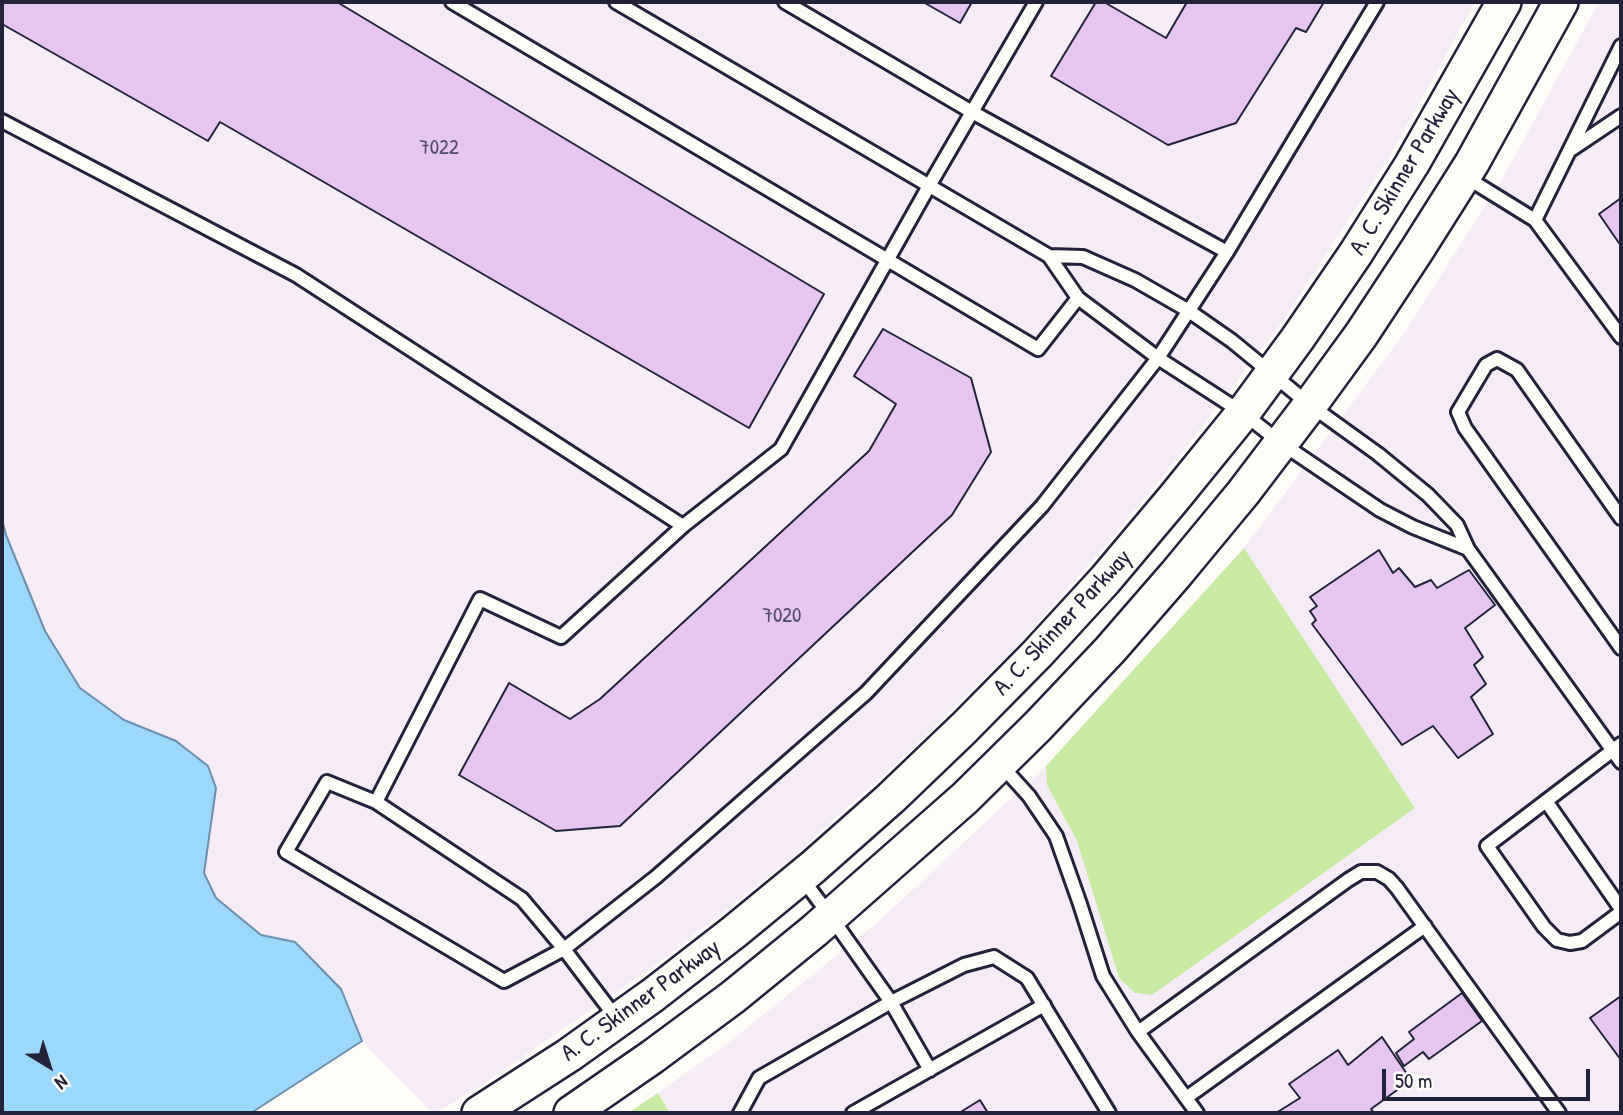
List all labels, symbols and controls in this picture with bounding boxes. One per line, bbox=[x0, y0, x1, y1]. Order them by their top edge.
street label: A. C. Skinner Parkway bbox=[1344, 83, 1466, 261]
house number: 7022 bbox=[419, 135, 459, 161]
street label: A. C. Skinner Parkway bbox=[988, 544, 1138, 702]
house number: 7020 bbox=[762, 603, 802, 629]
street label: A. C. Skinner Parkway bbox=[556, 934, 726, 1068]
north arrow bbox=[14, 1031, 84, 1101]
scale bar bbox=[1385, 1056, 1593, 1100]
text: 50 m bbox=[1395, 1066, 1432, 1095]
text: N bbox=[50, 1069, 74, 1096]

